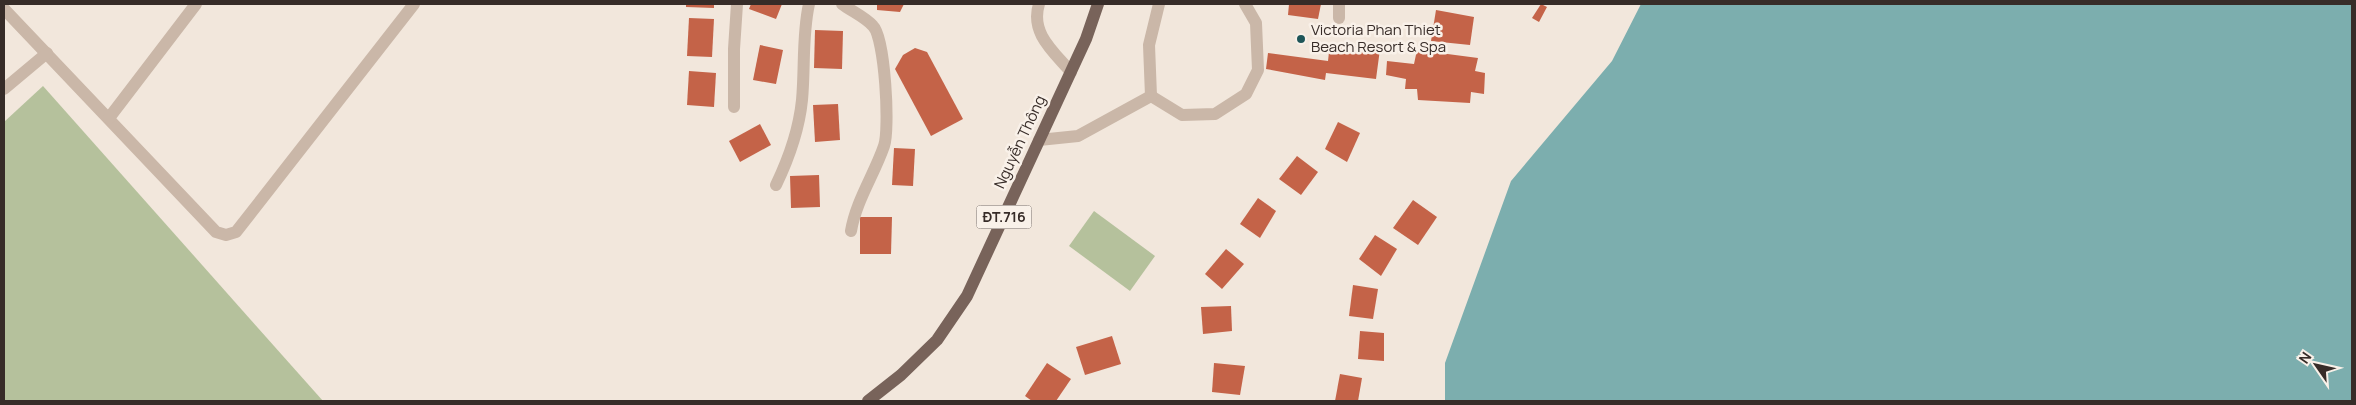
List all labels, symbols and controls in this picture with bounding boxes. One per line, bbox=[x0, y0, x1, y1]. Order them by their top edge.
place label: Victoria Phan Thiet Beach Resort & Spa bbox=[1311, 19, 1446, 57]
marker: Victoria Phan Thiet Beach Resort & Spa bbox=[1295, 33, 1307, 45]
street label: Nguyễn Thông bbox=[989, 92, 1050, 192]
road number: ĐT.716 bbox=[976, 206, 1032, 228]
north arrow bbox=[2291, 340, 2341, 390]
text: N bbox=[2294, 348, 2315, 367]

